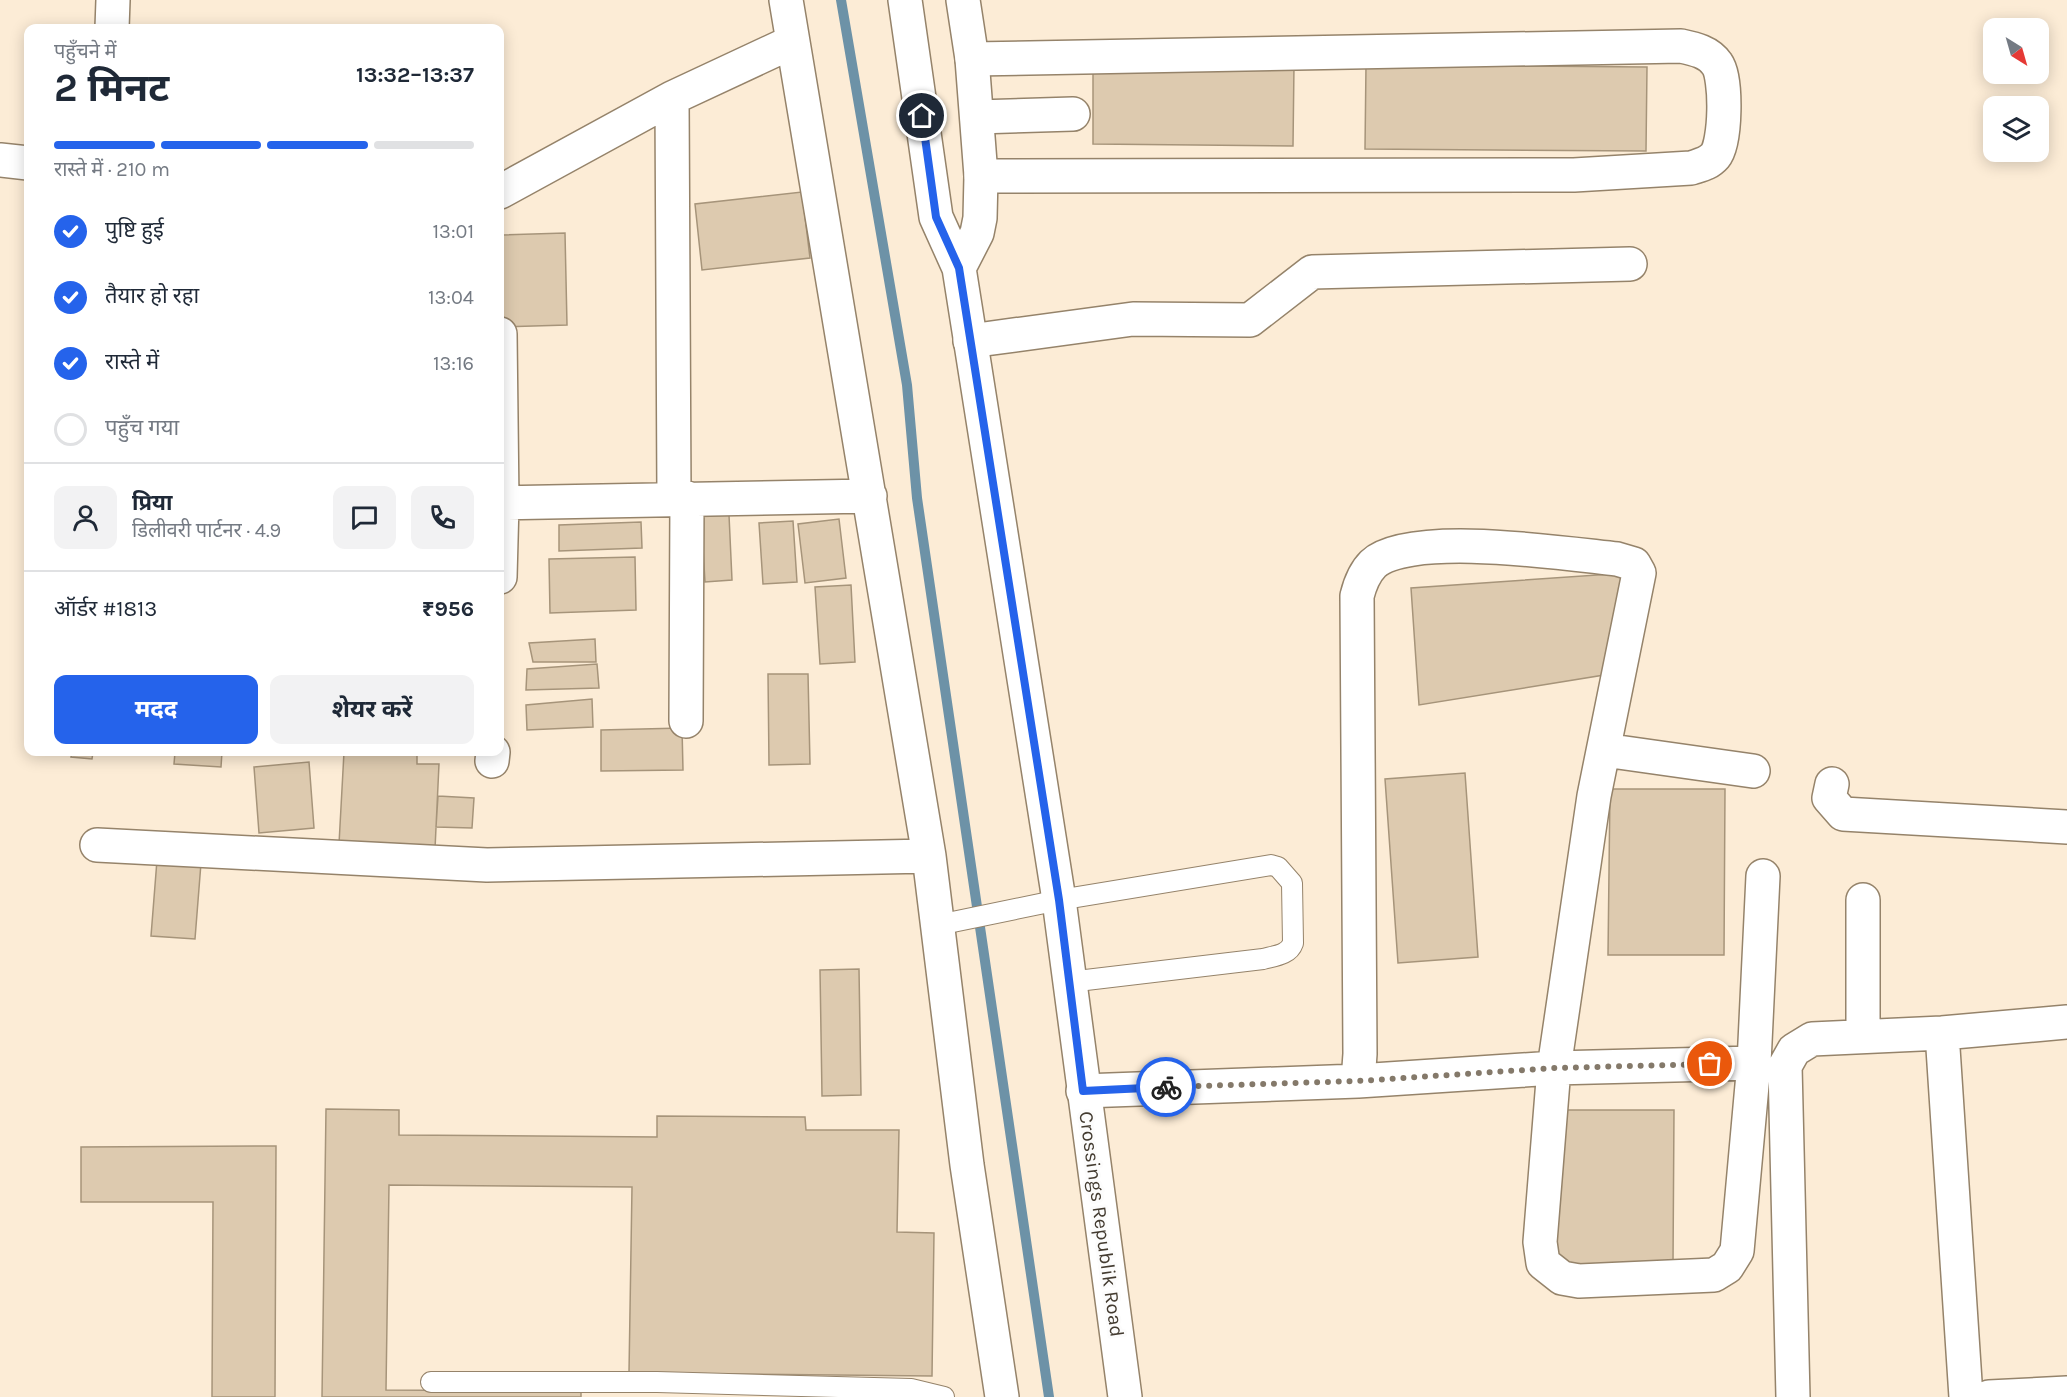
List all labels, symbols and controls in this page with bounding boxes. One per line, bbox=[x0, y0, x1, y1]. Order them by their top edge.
north arrow bbox=[1983, 18, 2049, 84]
map controls bbox=[1983, 18, 2049, 162]
text: पहुँचने में bbox=[54, 40, 117, 63]
text: 13:32–13:37 bbox=[356, 62, 474, 88]
text: 2 मिनट bbox=[54, 65, 169, 111]
pin bbox=[896, 90, 947, 141]
button: layers bbox=[1983, 96, 2049, 162]
icon: home bbox=[905, 99, 938, 132]
text: रास्ते में · 210 m bbox=[54, 158, 170, 181]
icon: check bbox=[54, 215, 87, 248]
text: पुष्टि हुई bbox=[105, 217, 164, 243]
text: 13:01 bbox=[432, 220, 474, 243]
icon: check bbox=[54, 281, 87, 314]
text: तैयार हो रहा bbox=[105, 283, 199, 309]
text: 13:04 bbox=[428, 286, 474, 309]
icon: check bbox=[54, 347, 87, 380]
text: रास्ते में bbox=[105, 349, 159, 375]
text: 13:16 bbox=[433, 352, 474, 375]
text: पहुँच गया bbox=[105, 415, 179, 441]
button: person bbox=[54, 486, 117, 549]
button: chat bbox=[333, 486, 396, 549]
button: phone bbox=[411, 486, 474, 549]
text: प्रिया bbox=[132, 490, 172, 516]
text: डिलीवरी पार्टनर · 4.9 bbox=[132, 519, 281, 542]
text: ऑर्डर #1813 bbox=[54, 596, 157, 622]
text: ₹956 bbox=[422, 596, 474, 622]
button: मदद bbox=[54, 675, 258, 744]
button: शेयर करें bbox=[270, 675, 474, 744]
pin bbox=[1684, 1038, 1735, 1089]
icon: bag bbox=[1693, 1047, 1726, 1080]
courier bbox=[1136, 1057, 1196, 1117]
icon: bike bbox=[1150, 1071, 1183, 1104]
street label: Crossings Republik Road bbox=[1074, 1110, 1129, 1338]

